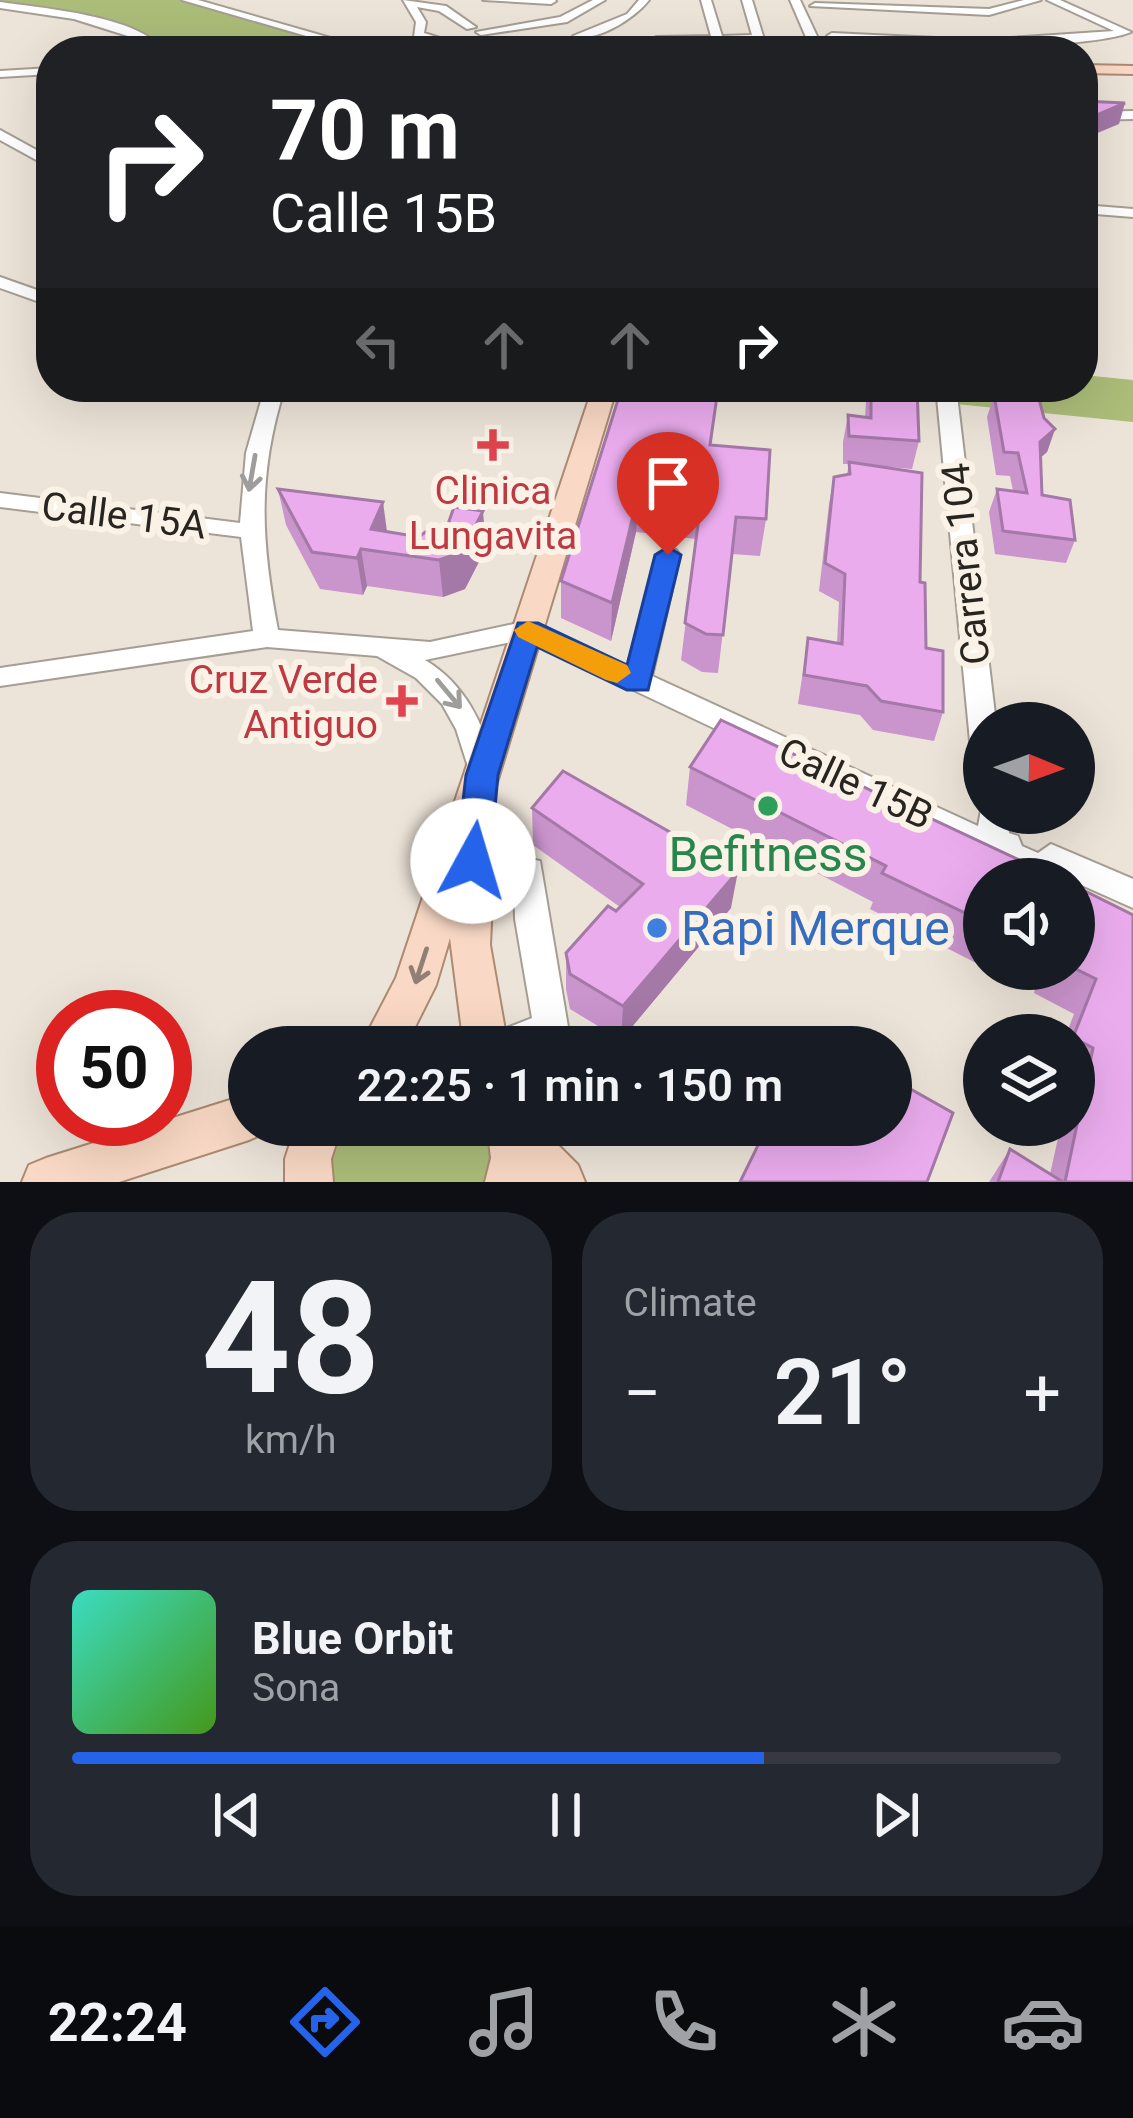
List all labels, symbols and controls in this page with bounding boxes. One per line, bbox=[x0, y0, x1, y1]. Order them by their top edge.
text: 70 m bbox=[270, 81, 460, 180]
icon: right bbox=[72, 84, 228, 240]
text: Calle 15B bbox=[270, 182, 497, 245]
icon: left bbox=[345, 312, 411, 378]
icon: ahead bbox=[471, 312, 537, 378]
icon: ahead bbox=[597, 312, 663, 378]
icon: right bbox=[723, 312, 789, 378]
marker: Clinica Lungavita bbox=[477, 429, 509, 461]
pin bbox=[617, 432, 719, 555]
icon: arrive bbox=[635, 450, 701, 516]
one-way arrow bbox=[240, 453, 263, 492]
street label: Carrera 104 bbox=[933, 461, 999, 667]
place label: Clinica Lungavita bbox=[409, 468, 577, 559]
street label: Calle 15A bbox=[39, 483, 209, 549]
place label: Cruz Verde Antiguo bbox=[189, 657, 378, 748]
one-way arrow bbox=[435, 678, 463, 709]
marker: Cruz Verde Antiguo bbox=[389, 688, 415, 714]
north arrow bbox=[963, 702, 1095, 834]
map controls bbox=[963, 702, 1095, 1146]
street label: Calle 15B bbox=[772, 728, 940, 839]
marker: Befitness bbox=[755, 793, 781, 819]
position arrow bbox=[410, 798, 536, 924]
place label: Befitness bbox=[668, 826, 868, 883]
button: sound bbox=[963, 858, 1095, 990]
place label: Rapi Merque bbox=[681, 900, 950, 957]
marker: Rapi Merque bbox=[644, 915, 670, 941]
one-way arrow bbox=[408, 946, 430, 984]
speed limit sign: 50 bbox=[36, 990, 192, 1146]
button: layers bbox=[963, 1014, 1095, 1146]
text: 22:25 · 1 min · 150 m bbox=[357, 1059, 783, 1112]
text: 48 bbox=[201, 1247, 380, 1430]
text: Climate bbox=[624, 1280, 757, 1326]
text: 21° bbox=[774, 1341, 911, 1446]
text: − bbox=[624, 1355, 661, 1432]
text: + bbox=[1024, 1355, 1061, 1432]
text: km/h bbox=[245, 1417, 337, 1463]
text: Blue Orbit bbox=[252, 1612, 453, 1665]
text: Sona bbox=[252, 1665, 340, 1711]
icon: previous bbox=[204, 1782, 270, 1848]
icon: pause bbox=[533, 1782, 599, 1848]
icon: next bbox=[863, 1782, 929, 1848]
icon: directions bbox=[283, 1980, 367, 2064]
icon: music bbox=[462, 1980, 546, 2064]
icon: phone bbox=[642, 1980, 726, 2064]
icon: climate bbox=[822, 1980, 906, 2064]
icon: car bbox=[1001, 1980, 1085, 2064]
text: 22:24 bbox=[48, 1991, 187, 2054]

